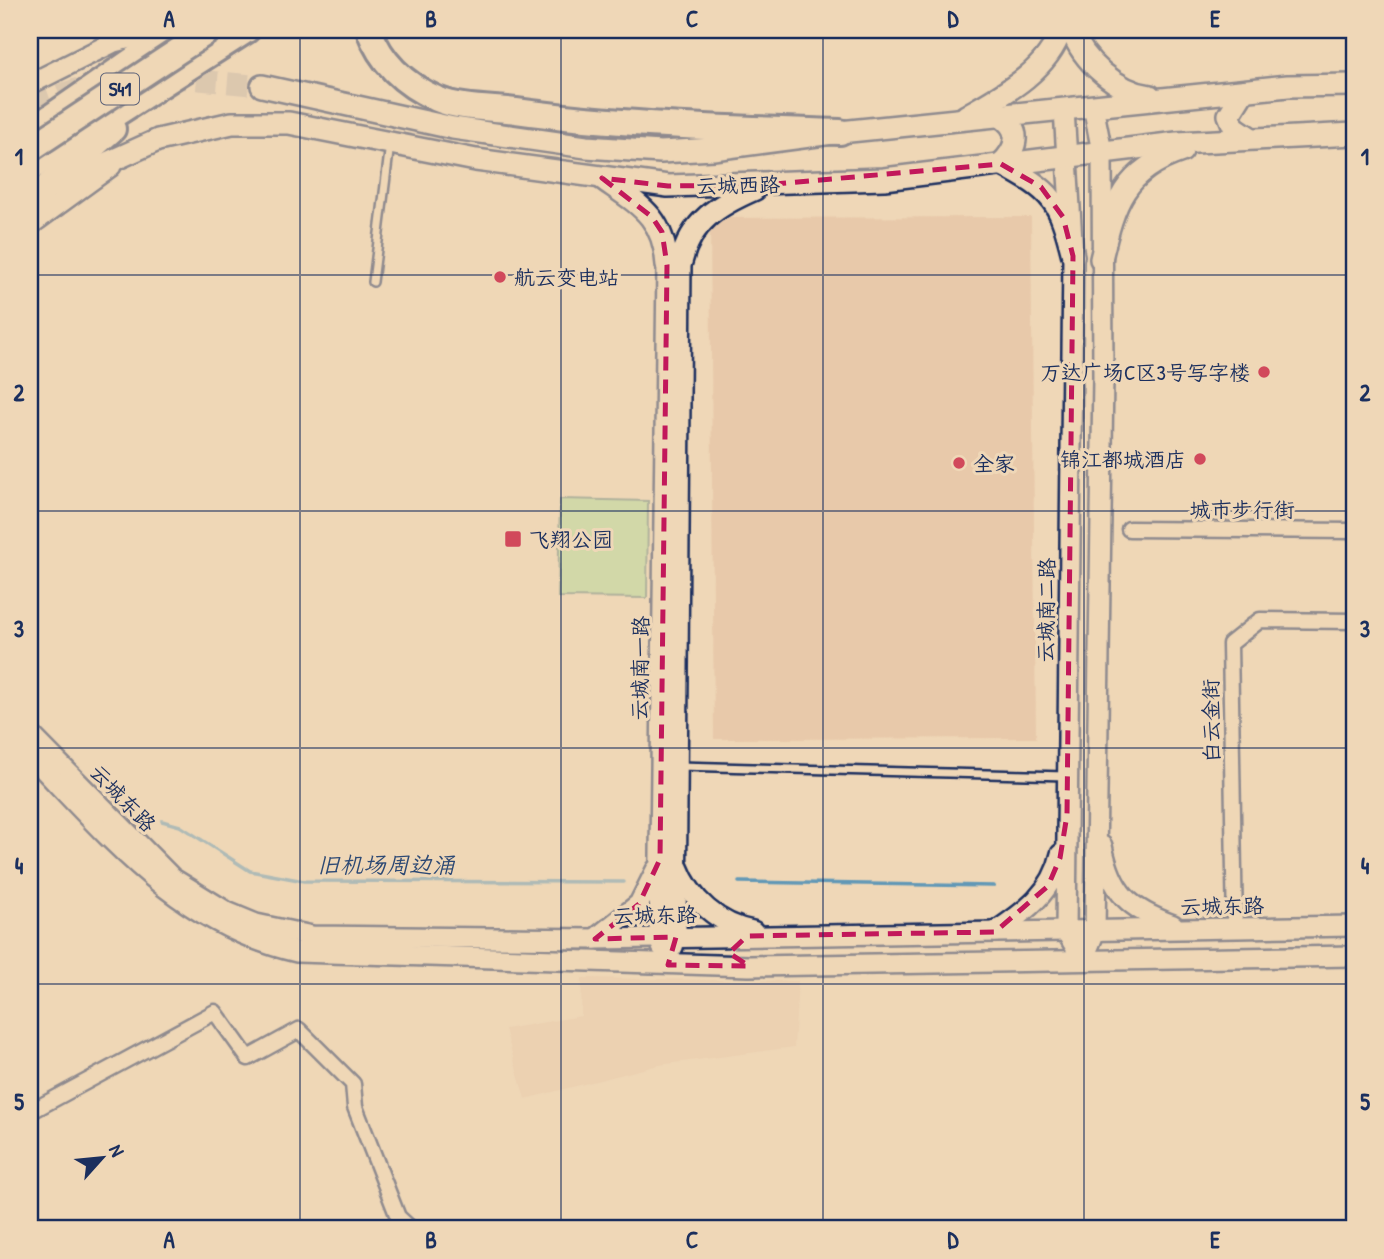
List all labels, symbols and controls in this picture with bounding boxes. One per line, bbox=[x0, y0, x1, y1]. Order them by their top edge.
text: A bbox=[163, 3, 175, 34]
text: B bbox=[425, 3, 437, 34]
text: C bbox=[686, 3, 698, 34]
text: D bbox=[948, 3, 960, 34]
text: E bbox=[1210, 3, 1221, 34]
road number: S41 bbox=[101, 74, 139, 104]
text: 1 bbox=[15, 141, 23, 172]
text: 1 bbox=[1361, 141, 1369, 172]
street label: 云城西路 bbox=[696, 170, 780, 200]
place label: 航云变电站 bbox=[514, 263, 619, 292]
marker: 航云变电站 bbox=[492, 269, 508, 285]
place label: 万达广场C区3号写字楼 bbox=[1040, 358, 1250, 387]
marker: 万达广场C区3号写字楼 bbox=[1256, 364, 1272, 380]
text: 2 bbox=[14, 377, 25, 408]
text: 2 bbox=[1360, 377, 1371, 408]
place label: 锦江都城酒店 bbox=[1060, 445, 1186, 474]
place label: 全家 bbox=[973, 449, 1015, 478]
marker: 锦江都城酒店 bbox=[1192, 451, 1208, 467]
marker: 全家 bbox=[951, 455, 967, 471]
street label: 城市步行街 bbox=[1190, 495, 1295, 524]
place label: 飞翔公园 bbox=[529, 525, 613, 554]
marker: 飞翔公园 bbox=[503, 529, 523, 549]
street label: 云城南二路 bbox=[1031, 557, 1061, 663]
text: 3 bbox=[14, 613, 24, 644]
text: 3 bbox=[1360, 613, 1370, 644]
street label: 云城南一路 bbox=[625, 615, 655, 721]
street label: 白云金街 bbox=[1196, 679, 1226, 763]
street label: 云城东路 bbox=[83, 758, 163, 838]
water label: 旧机场周边涌 bbox=[317, 849, 456, 880]
text: 4 bbox=[15, 850, 24, 881]
text: 4 bbox=[1361, 850, 1370, 881]
street label: 云城东路 bbox=[1180, 891, 1264, 921]
street label: 云城东路 bbox=[613, 900, 697, 930]
text: 5 bbox=[14, 1086, 24, 1117]
text: 5 bbox=[1360, 1086, 1370, 1117]
north arrow bbox=[66, 1122, 136, 1192]
text: N bbox=[103, 1140, 131, 1161]
text: A bbox=[163, 1224, 175, 1255]
text: B bbox=[425, 1224, 437, 1255]
text: C bbox=[686, 1224, 698, 1255]
text: D bbox=[948, 1224, 960, 1255]
text: E bbox=[1210, 1224, 1221, 1255]

